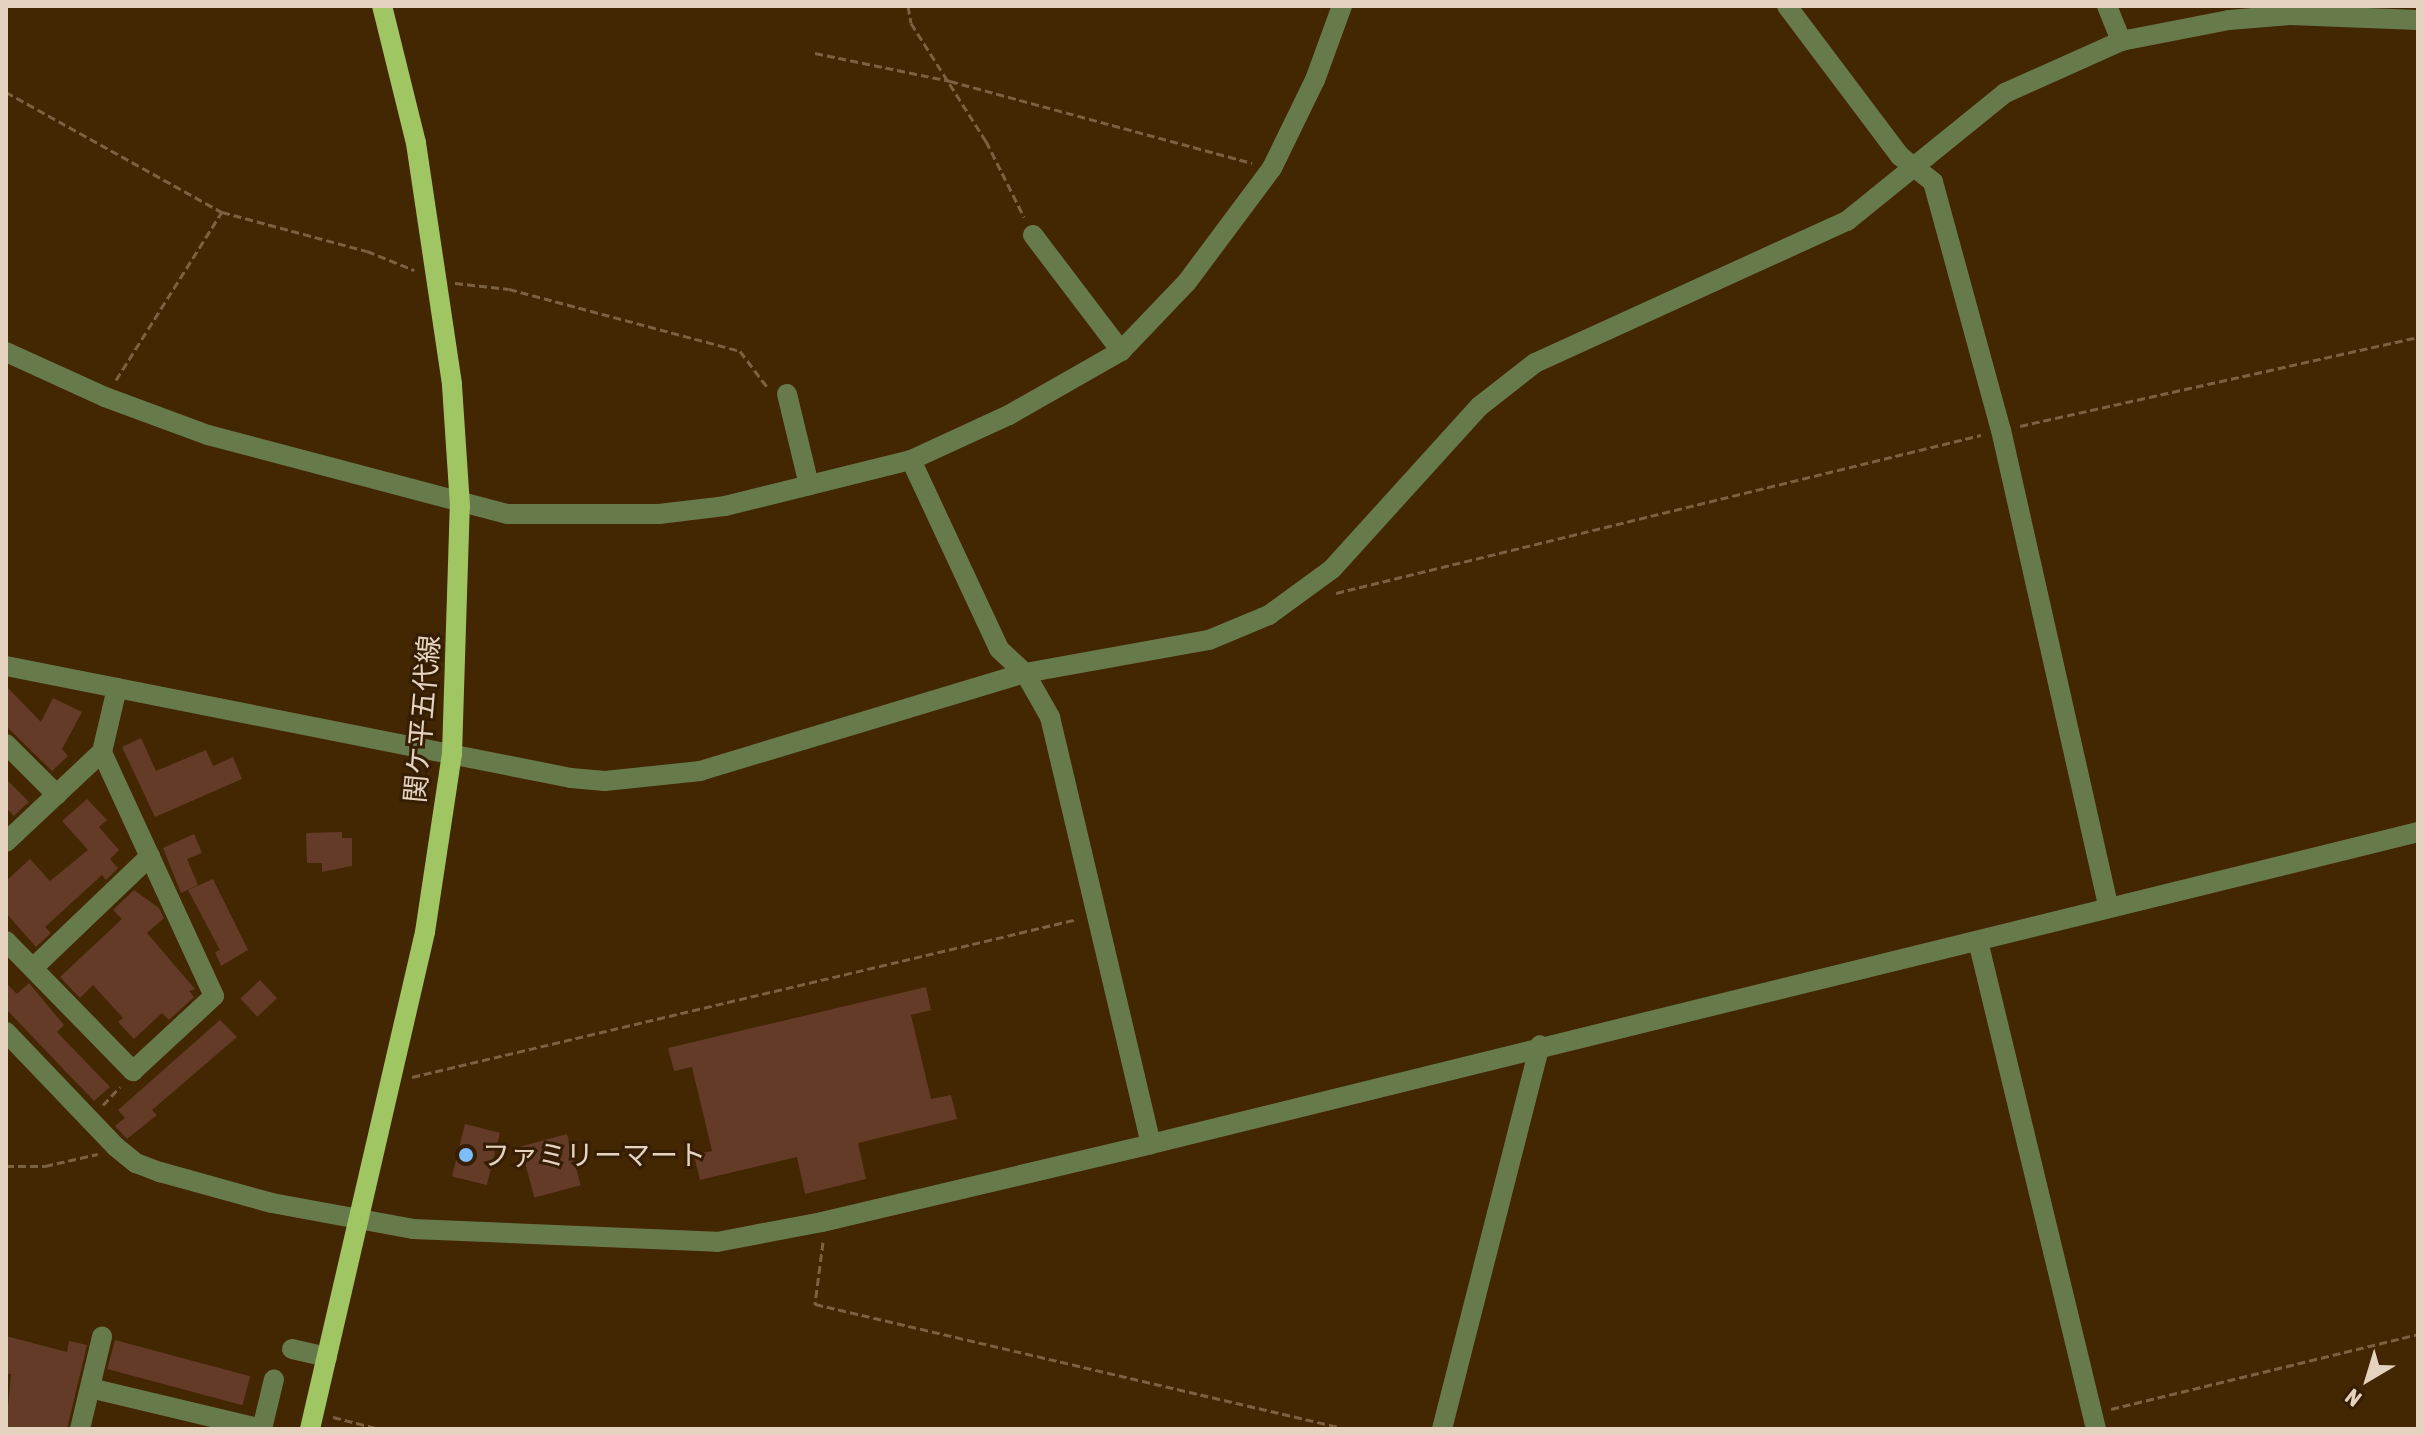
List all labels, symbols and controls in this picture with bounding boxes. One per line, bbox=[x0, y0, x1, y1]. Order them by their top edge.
street label: 関ケ平五代線 bbox=[398, 634, 446, 804]
place label: ファミリーマート bbox=[482, 1138, 706, 1172]
marker: ファミリーマート bbox=[457, 1146, 475, 1164]
north arrow bbox=[2328, 1339, 2408, 1419]
text: N bbox=[2340, 1384, 2366, 1412]

